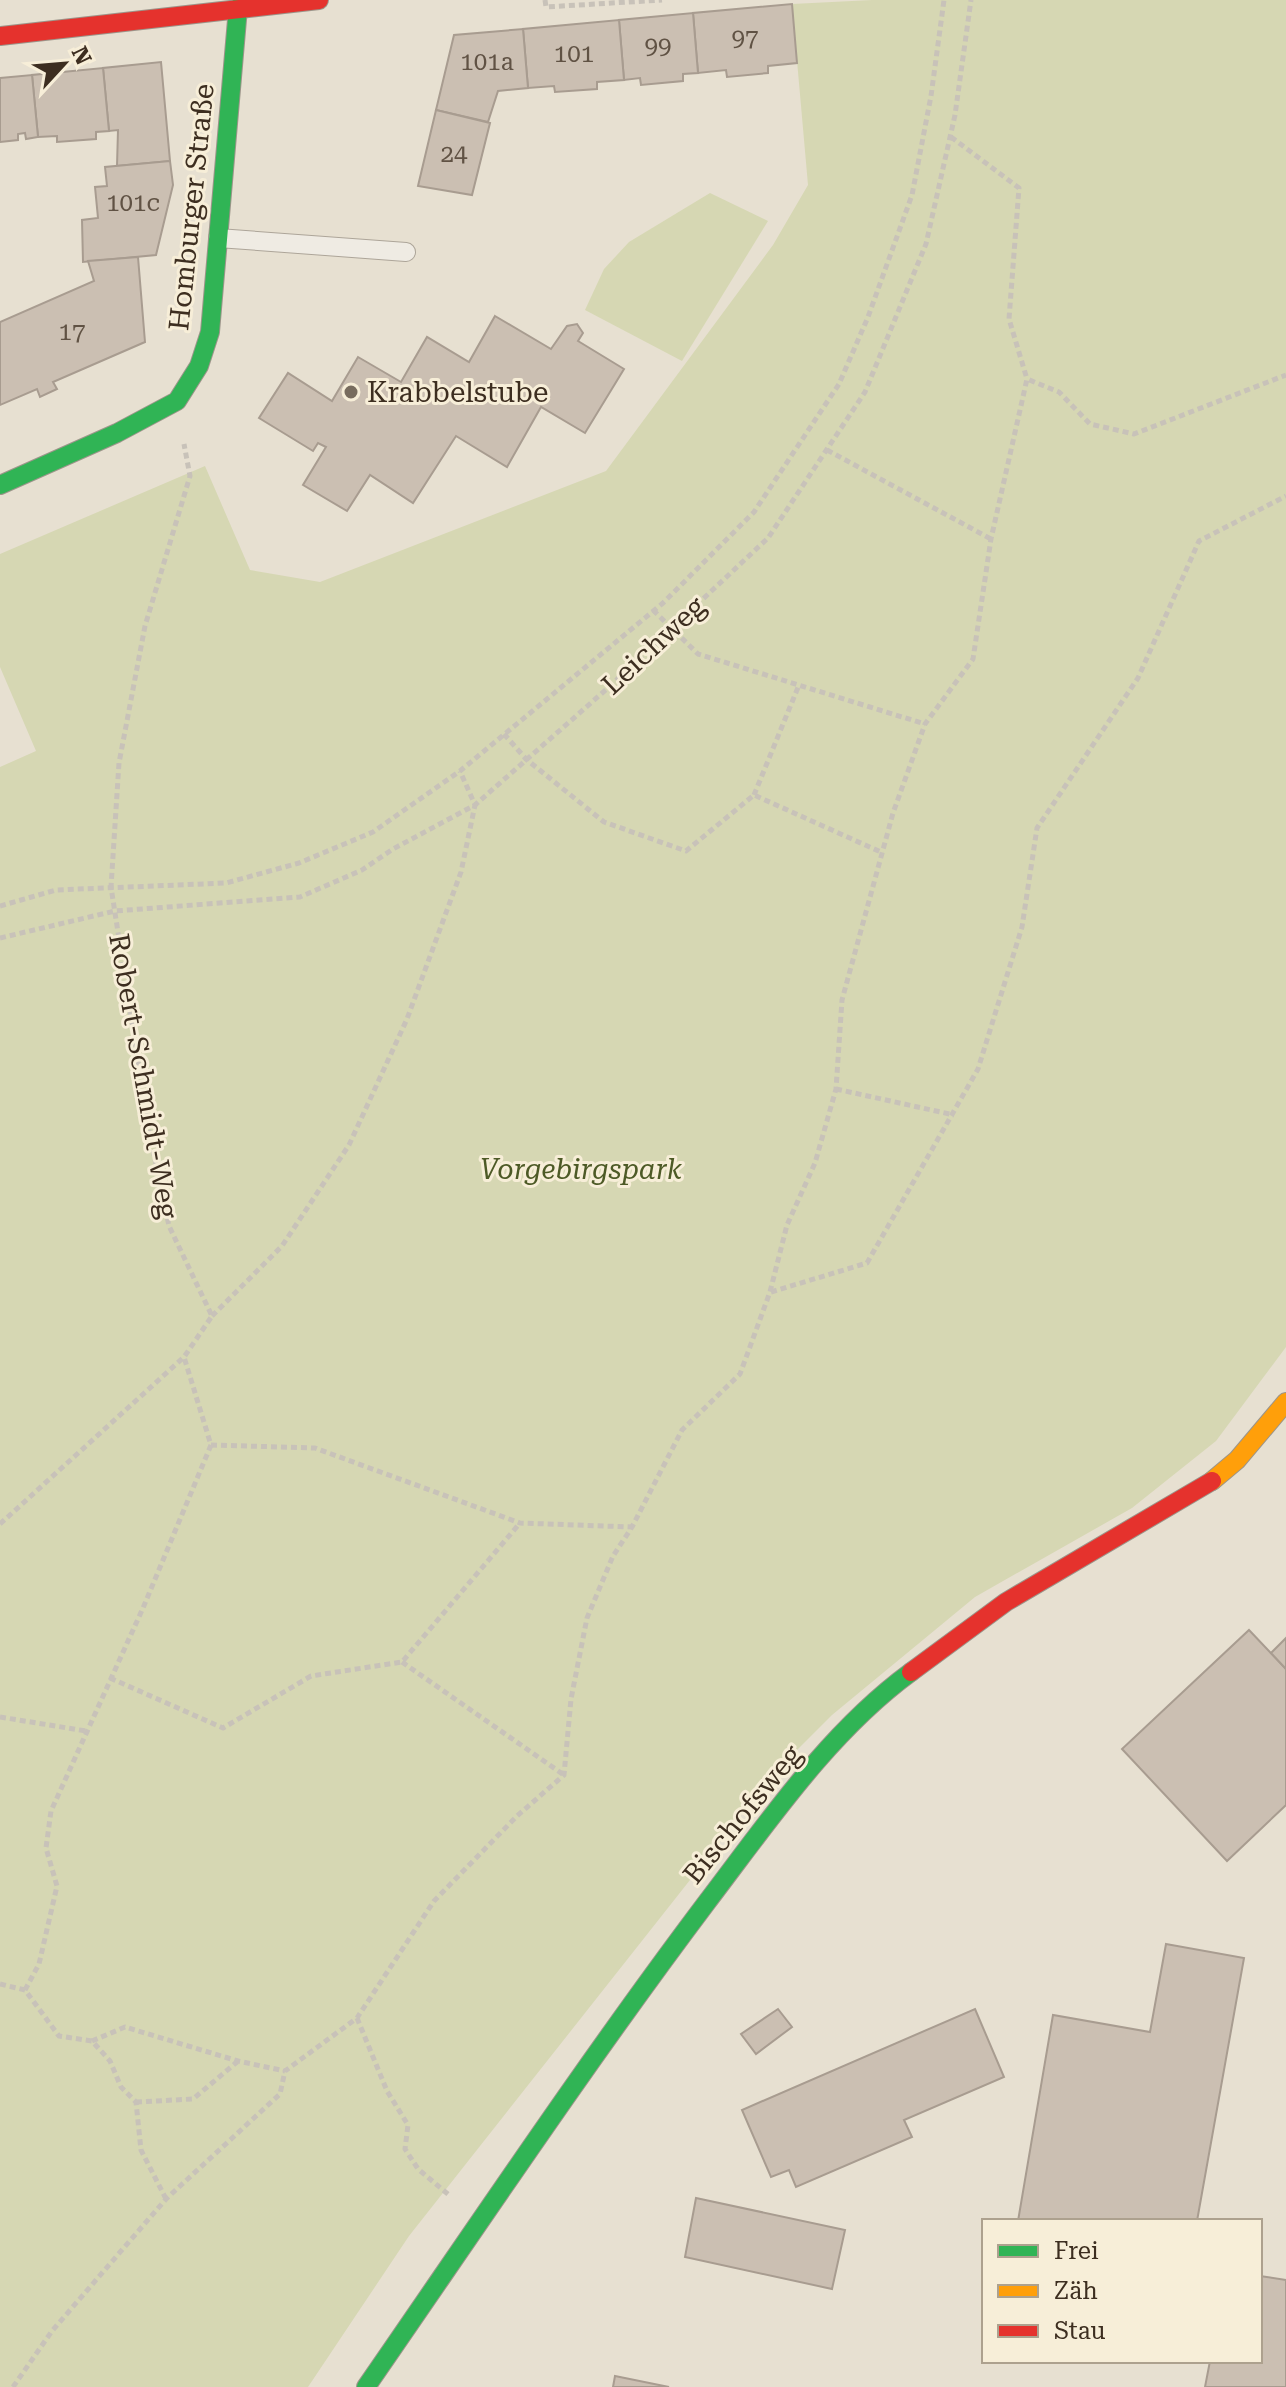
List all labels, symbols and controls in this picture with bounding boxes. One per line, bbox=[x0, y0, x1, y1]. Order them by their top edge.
north arrow bbox=[24, 24, 104, 104]
house number: 97 bbox=[732, 24, 758, 52]
house number: 99 bbox=[645, 32, 671, 60]
house number: 101 bbox=[554, 40, 594, 68]
text: N bbox=[67, 42, 96, 69]
house number: 101a bbox=[460, 48, 514, 76]
street label: Homburger Straße bbox=[162, 82, 221, 332]
house number: 24 bbox=[441, 140, 468, 168]
house number: 101c bbox=[106, 189, 160, 217]
house number: 17 bbox=[59, 318, 85, 346]
place label: Krabbelstube bbox=[367, 376, 548, 409]
marker: Krabbelstube bbox=[342, 383, 360, 401]
street label: Leichweg bbox=[595, 589, 712, 701]
street label: Robert-Schmidt-Weg bbox=[102, 931, 185, 1221]
park label: Vorgebirgspark bbox=[480, 1153, 683, 1186]
street label: Bischofsweg bbox=[676, 1738, 809, 1890]
legend bbox=[982, 2219, 1262, 2363]
text: Frei bbox=[1054, 2237, 1099, 2265]
text: Zäh bbox=[1054, 2277, 1098, 2305]
text: Stau bbox=[1054, 2317, 1106, 2345]

